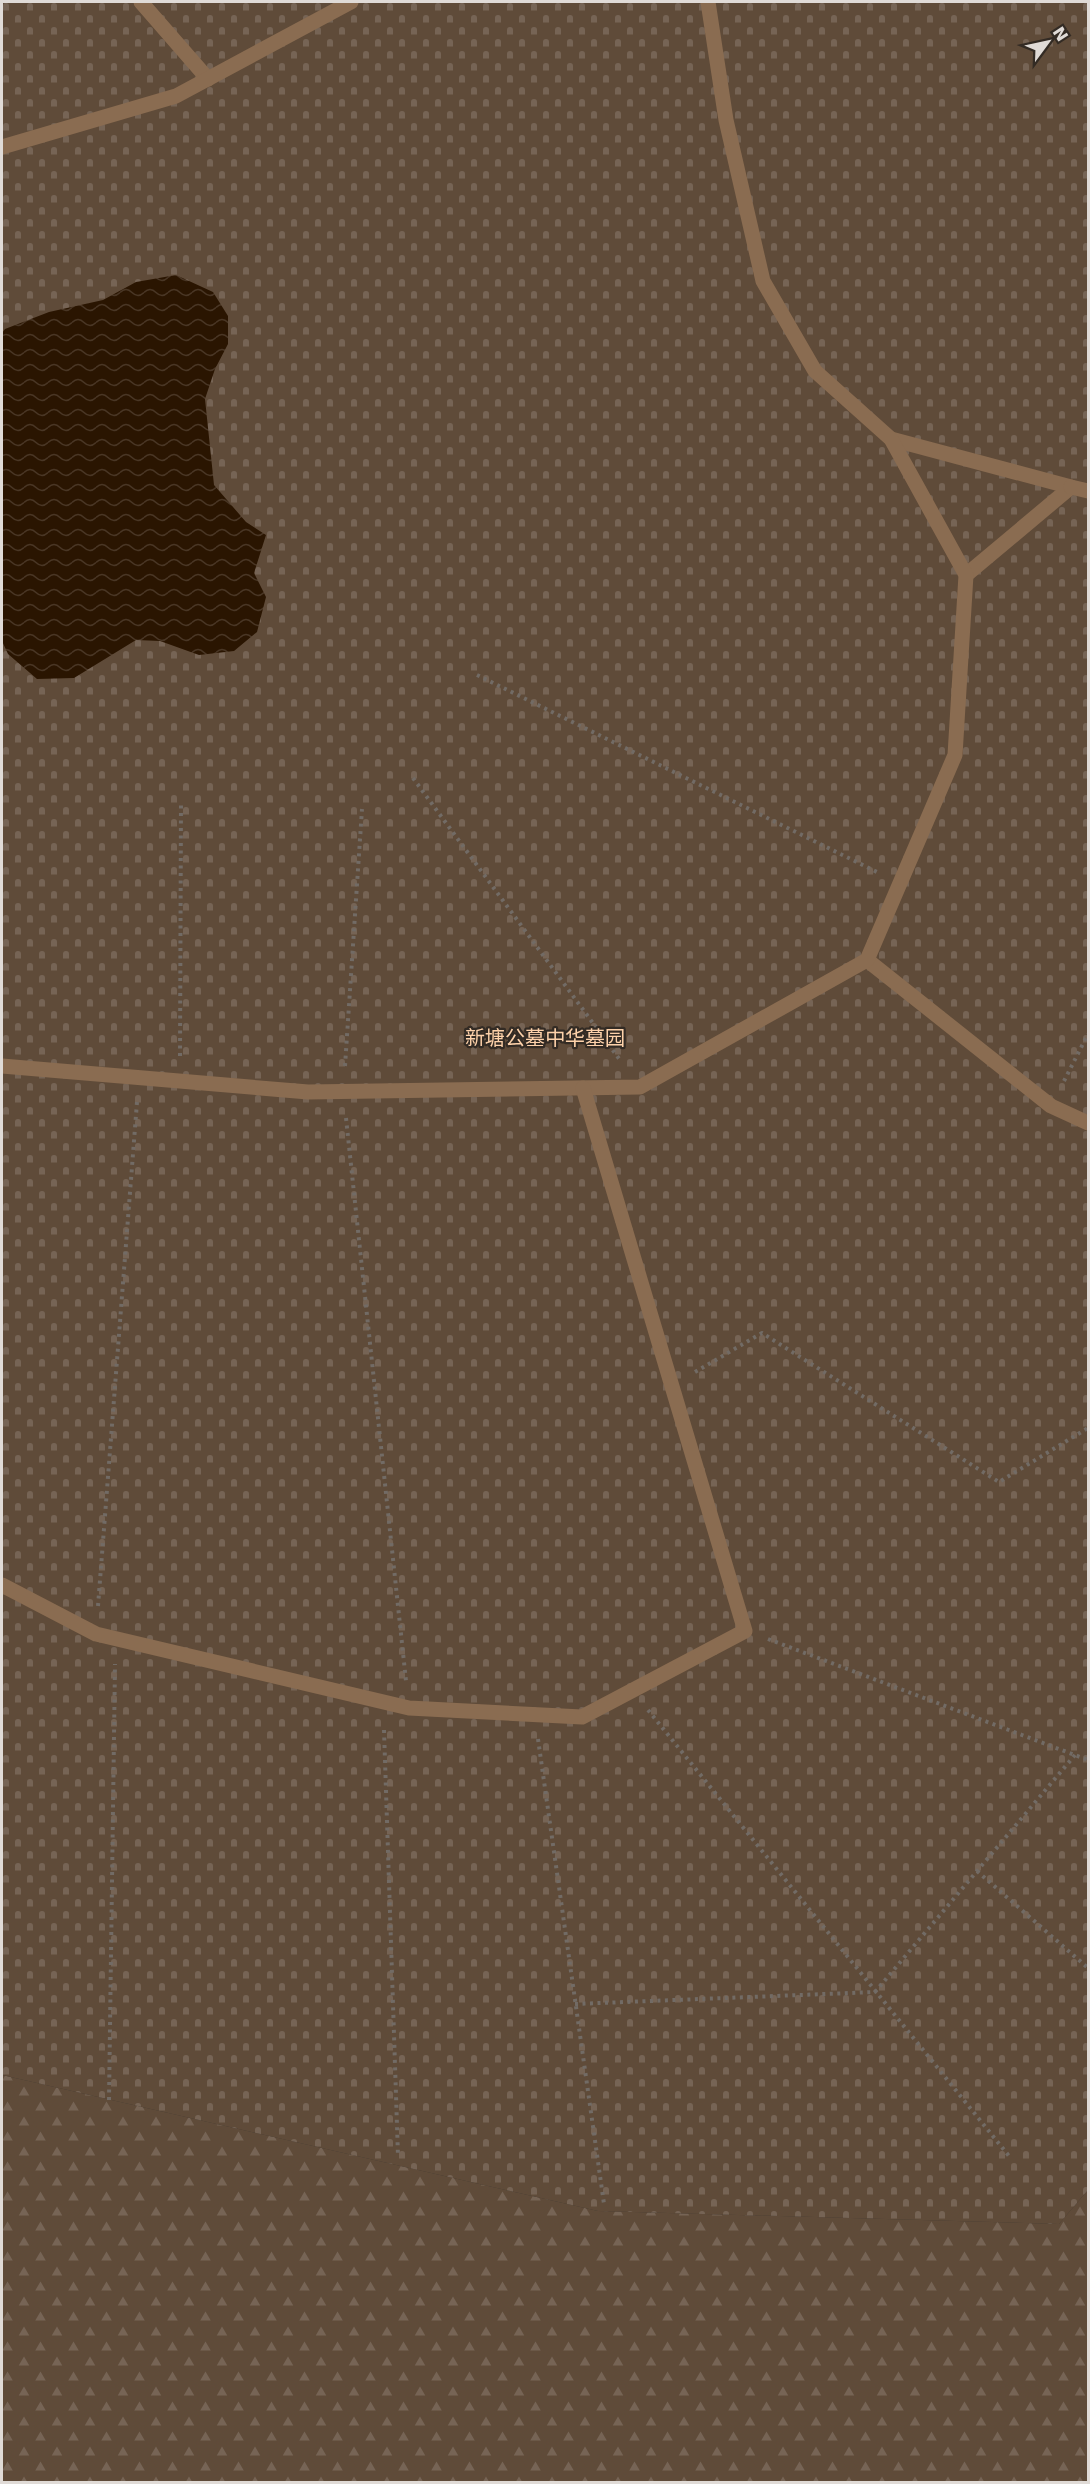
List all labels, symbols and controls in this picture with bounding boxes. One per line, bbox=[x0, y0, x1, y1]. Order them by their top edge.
north arrow bbox=[1018, 12, 1078, 72]
text: N bbox=[1049, 23, 1072, 45]
park label: 新塘公墓中华墓园 bbox=[465, 1026, 625, 1050]

